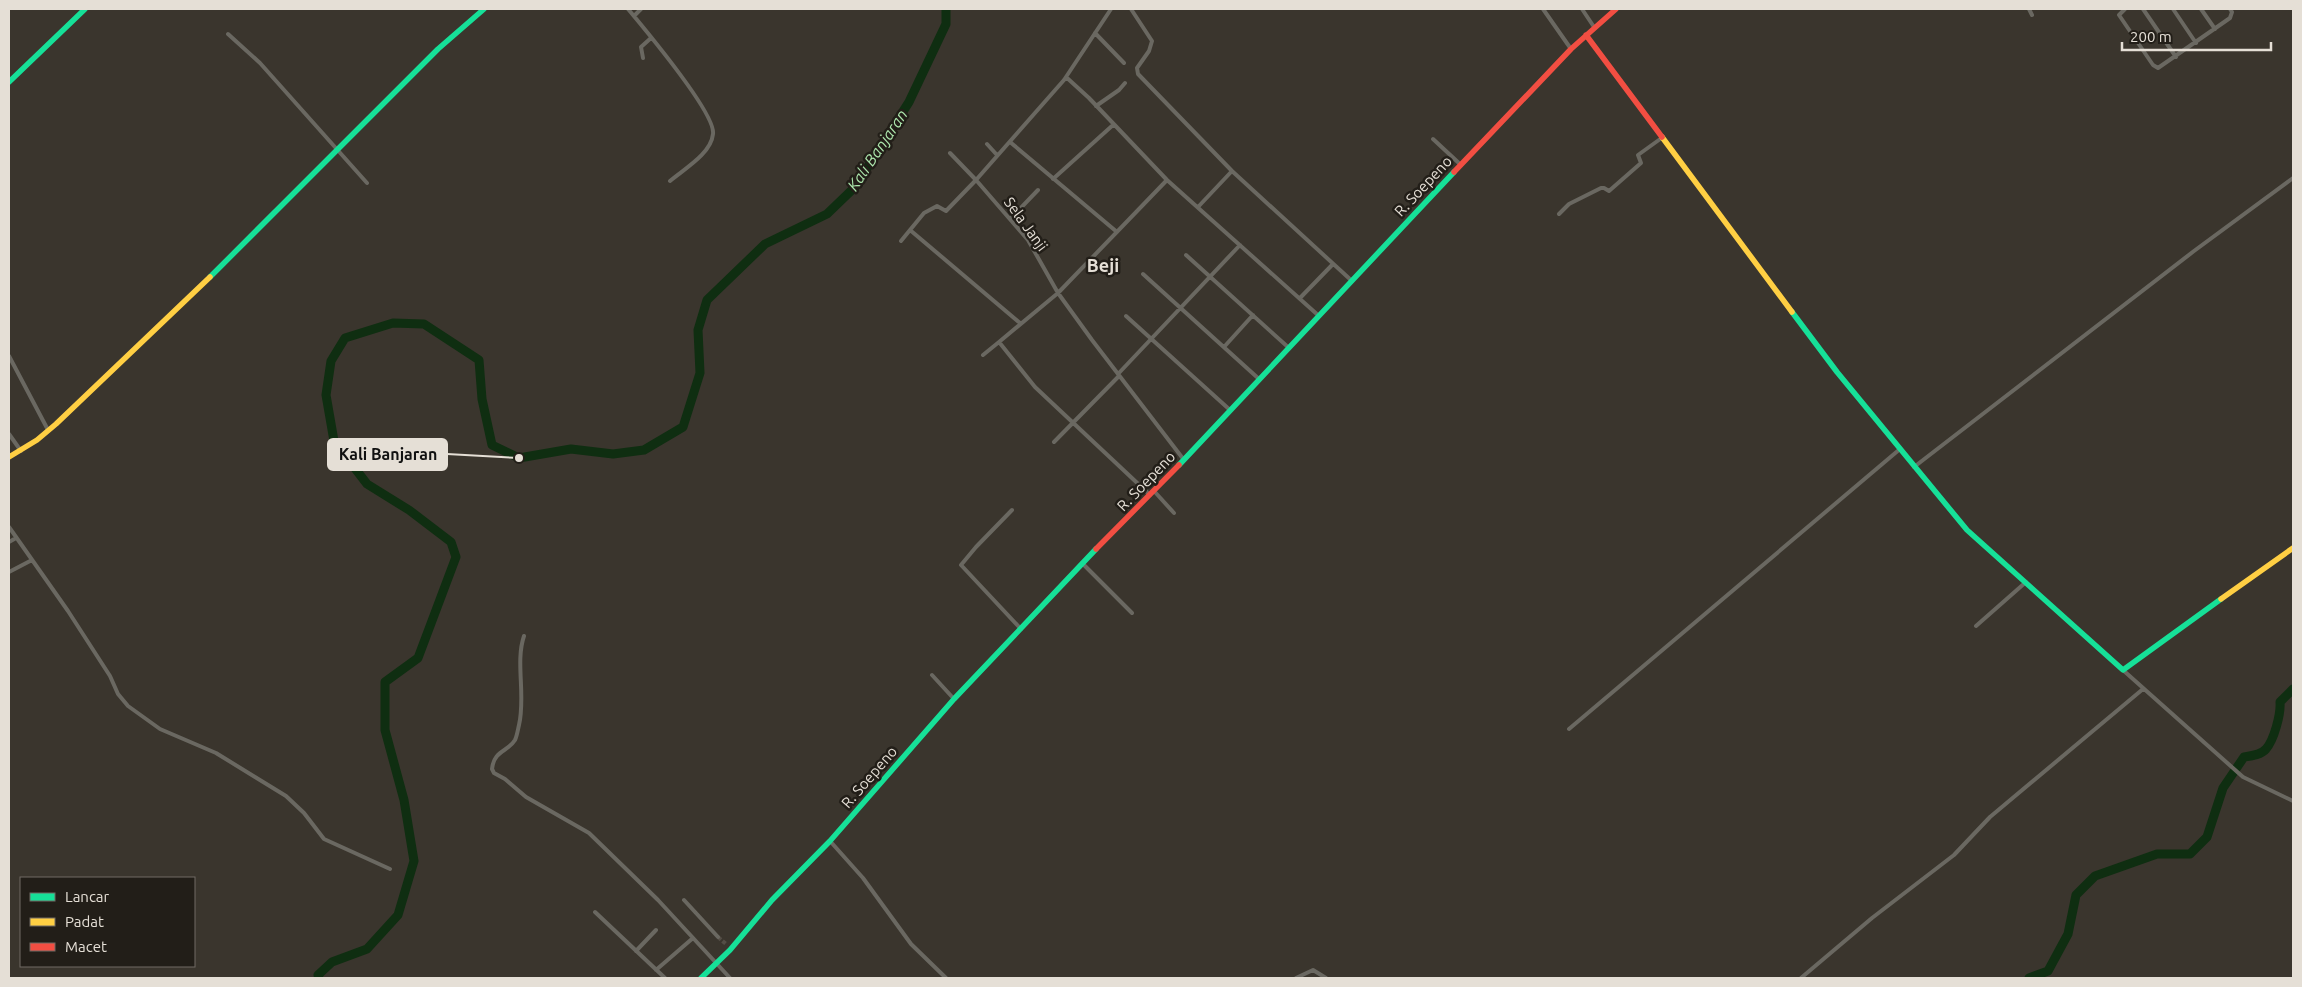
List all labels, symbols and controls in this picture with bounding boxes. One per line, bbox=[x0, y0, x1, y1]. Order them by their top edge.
scale bar bbox=[2122, 20, 2271, 52]
text: 200 m bbox=[2130, 28, 2172, 45]
water label: Kali Banjaran bbox=[843, 106, 911, 194]
street label: R. Soepeno bbox=[1391, 152, 1455, 220]
street label: Sela Janji bbox=[1001, 194, 1051, 254]
district label: Beji bbox=[1087, 255, 1119, 275]
callout: Kali Banjaran bbox=[328, 439, 447, 470]
text: Kali Banjaran bbox=[339, 445, 437, 463]
street label: R. Soepeno bbox=[1113, 448, 1179, 514]
street label: R. Soepeno bbox=[838, 743, 900, 811]
legend bbox=[20, 877, 195, 967]
text: Lancar bbox=[65, 888, 110, 905]
text: Padat bbox=[65, 913, 104, 930]
text: Macet bbox=[65, 938, 107, 955]

